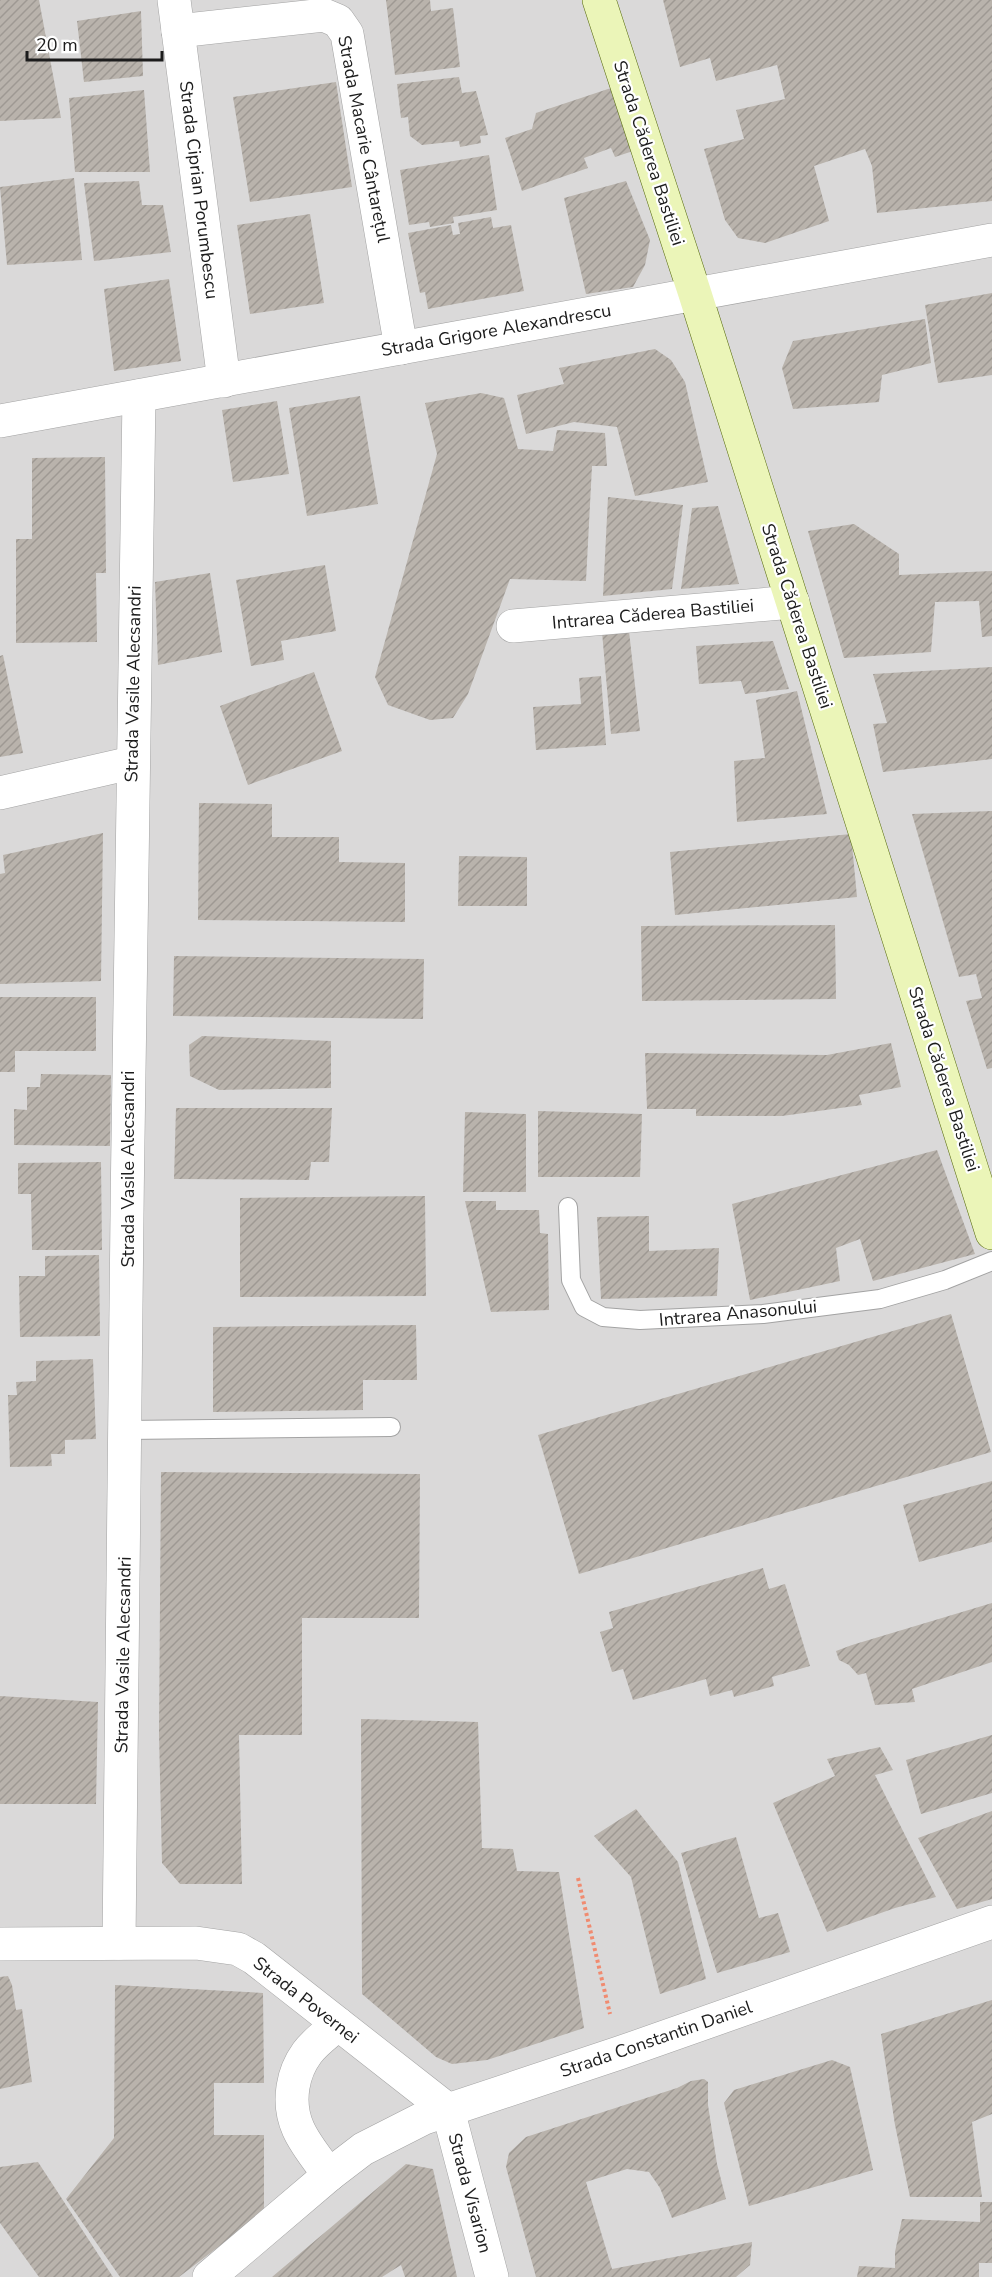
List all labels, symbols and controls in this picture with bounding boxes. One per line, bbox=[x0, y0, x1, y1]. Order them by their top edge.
scale bar bbox=[27, 24, 162, 62]
text: 20 m bbox=[36, 33, 78, 57]
street label: Strada Macarie Cântarețul bbox=[332, 33, 396, 245]
street label: Strada Căderea Bastiliei bbox=[608, 57, 690, 249]
street label: Strada Ciprian Porumbescu bbox=[174, 79, 224, 301]
street label: Strada Grigore Alexandrescu bbox=[379, 298, 613, 362]
street label: Strada Căderea Bastiliei bbox=[756, 520, 838, 712]
street label: Strada Vasile Alecsandri bbox=[119, 585, 147, 783]
street label: Intrarea Căderea Bastiliei bbox=[551, 593, 755, 635]
street label: Strada Căderea Bastiliei bbox=[903, 983, 985, 1175]
street label: Strada Vasile Alecsandri bbox=[116, 1071, 140, 1267]
street label: Intrarea Anasonului bbox=[658, 1294, 818, 1332]
street label: Strada Vasile Alecsandri bbox=[109, 1556, 137, 1754]
street label: Strada Povernei bbox=[248, 1951, 364, 2049]
street label: Strada Constantin Daniel bbox=[557, 1995, 756, 2083]
street label: Strada Visarion bbox=[442, 2130, 498, 2256]

